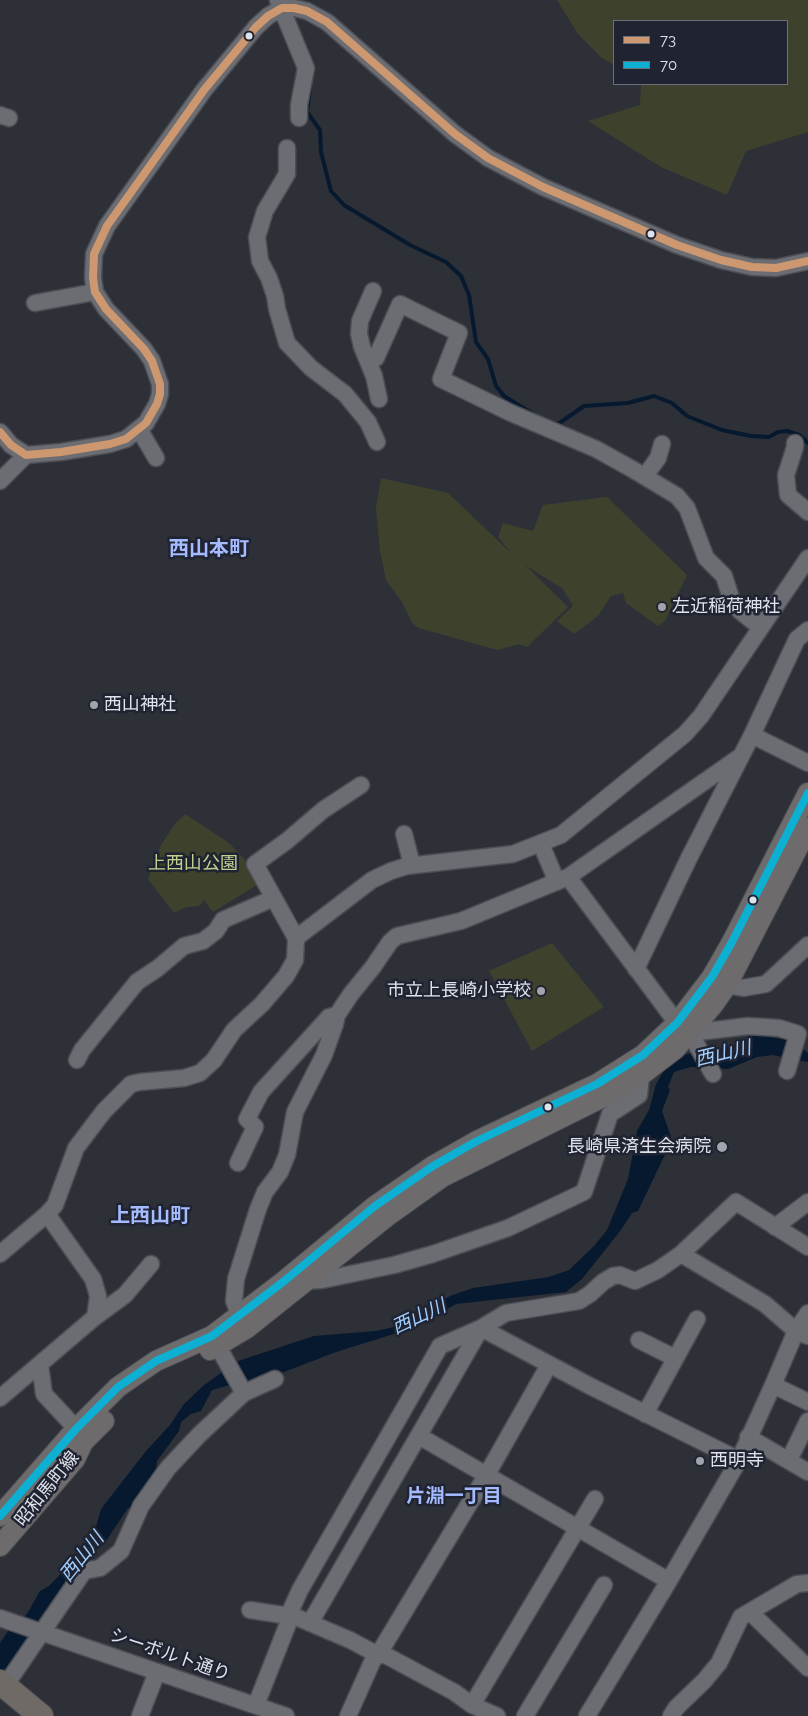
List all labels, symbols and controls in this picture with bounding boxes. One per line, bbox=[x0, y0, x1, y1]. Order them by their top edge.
legend bbox=[613, 20, 788, 85]
unlabelled marker bbox=[244, 31, 254, 41]
text: 73 bbox=[660, 31, 676, 49]
text: 70 bbox=[660, 56, 677, 74]
unlabelled marker bbox=[646, 229, 656, 239]
district label: 西山本町 bbox=[169, 537, 249, 561]
place label: 左近稲荷神社 bbox=[672, 596, 780, 618]
marker: 左近稲荷神社 bbox=[656, 601, 668, 613]
place label: 西山神社 bbox=[104, 694, 176, 716]
marker: 西山神社 bbox=[88, 699, 100, 711]
park label: 上西山公園 bbox=[148, 853, 238, 875]
unlabelled marker bbox=[748, 895, 758, 905]
place label: 市立上長崎小学校 bbox=[387, 980, 531, 1002]
marker: 市立上長崎小学校 bbox=[535, 985, 547, 997]
water label: 西山川 bbox=[693, 1036, 753, 1072]
unlabelled marker bbox=[543, 1102, 553, 1112]
place label: 長崎県済生会病院 bbox=[567, 1136, 711, 1158]
marker: 長崎県済生会病院 bbox=[715, 1140, 729, 1154]
district label: 上西山町 bbox=[110, 1204, 190, 1228]
water label: 西山川 bbox=[388, 1295, 450, 1339]
street label: 昭和馬町線 bbox=[10, 1447, 84, 1531]
place label: 西明寺 bbox=[710, 1450, 764, 1472]
marker: 西明寺 bbox=[694, 1455, 706, 1467]
district label: 片淵一丁目 bbox=[407, 1485, 501, 1507]
water label: 西山川 bbox=[55, 1528, 109, 1586]
street label: シーボルト通り bbox=[107, 1624, 233, 1686]

